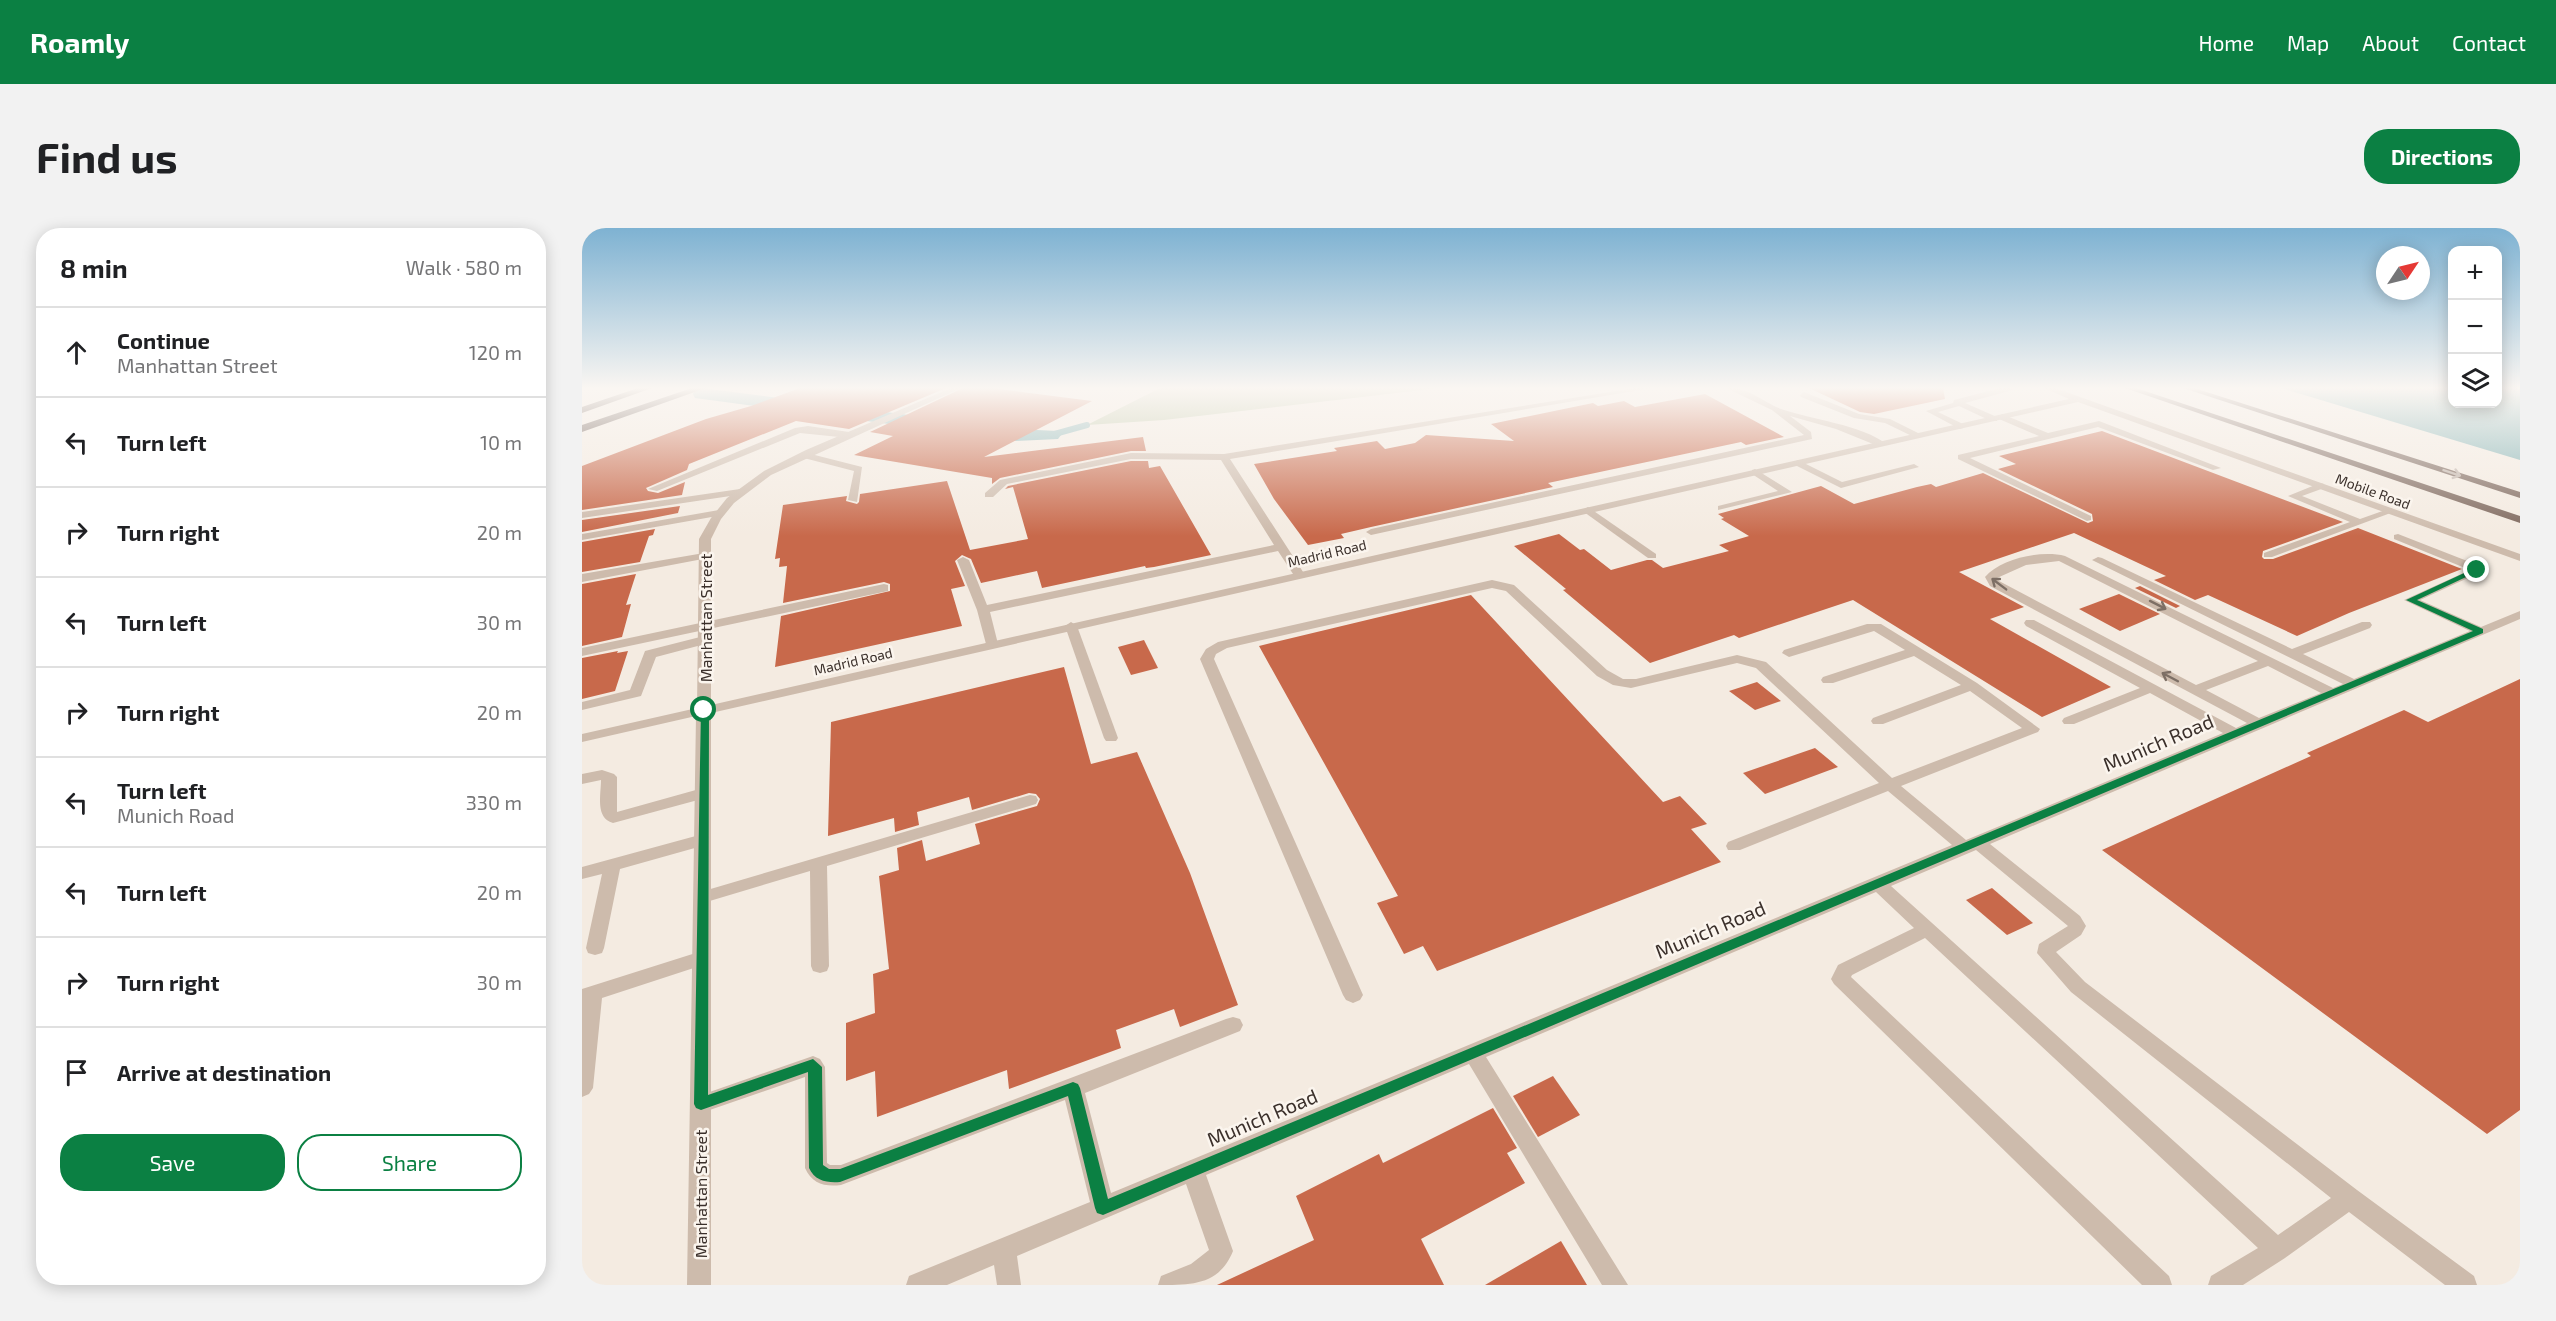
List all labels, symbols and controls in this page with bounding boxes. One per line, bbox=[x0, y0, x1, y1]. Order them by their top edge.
text: Roamly bbox=[30, 25, 129, 59]
text: Home bbox=[2198, 30, 2254, 55]
text: Map bbox=[2287, 30, 2329, 55]
text: About bbox=[2362, 30, 2419, 55]
text: Contact bbox=[2452, 30, 2526, 55]
button: Directions bbox=[2364, 129, 2520, 184]
text: Find us bbox=[36, 131, 178, 181]
north arrow bbox=[2376, 246, 2430, 300]
map controls bbox=[2448, 246, 2502, 408]
button: + bbox=[2448, 246, 2502, 300]
text: 8 min bbox=[60, 252, 128, 283]
text: Walk · 580 m bbox=[406, 255, 522, 279]
button: − bbox=[2448, 300, 2502, 354]
text: Continue bbox=[117, 327, 210, 353]
icon: ahead bbox=[60, 336, 93, 369]
text: 120 m bbox=[469, 340, 522, 364]
text: Manhattan Street bbox=[117, 353, 278, 377]
button: layers bbox=[2448, 354, 2502, 408]
icon: left bbox=[60, 426, 93, 459]
text: Turn left bbox=[117, 429, 206, 455]
text: 10 m bbox=[480, 430, 522, 454]
one-way arrow bbox=[2442, 468, 2461, 479]
street label: Mobile Road bbox=[2333, 470, 2413, 512]
icon: right bbox=[60, 516, 93, 549]
text: Turn right bbox=[117, 519, 219, 545]
text: 20 m bbox=[477, 520, 522, 544]
street label: Madrid Road bbox=[1286, 536, 1368, 570]
street label: Manhattan Street bbox=[696, 554, 715, 682]
route end bbox=[2463, 556, 2489, 582]
one-way arrow bbox=[1991, 578, 2007, 591]
one-way arrow bbox=[2149, 600, 2167, 611]
icon: left bbox=[60, 606, 93, 639]
text: Turn left bbox=[117, 609, 206, 635]
text: 30 m bbox=[477, 610, 522, 634]
street label: Madrid Road bbox=[812, 644, 894, 678]
one-way arrow bbox=[2162, 671, 2180, 682]
icon: right bbox=[60, 696, 93, 729]
route start bbox=[690, 696, 716, 722]
text: Turn right bbox=[117, 699, 219, 725]
text: 20 m bbox=[477, 700, 522, 724]
street label: Munich Road bbox=[2099, 708, 2217, 776]
text: Turn left bbox=[117, 777, 206, 803]
icon: left bbox=[60, 786, 93, 819]
text: 330 m bbox=[466, 790, 522, 814]
text: Munich Road bbox=[117, 803, 234, 827]
icon: left bbox=[60, 876, 93, 909]
text: Turn left bbox=[117, 879, 206, 905]
text: 20 m bbox=[477, 880, 522, 904]
street label: Munich Road bbox=[1651, 895, 1769, 963]
icon: right bbox=[60, 966, 93, 999]
text: Turn right bbox=[117, 969, 219, 995]
text: 30 m bbox=[477, 970, 522, 994]
icon: arrive bbox=[60, 1056, 93, 1089]
text: Arrive at destination bbox=[117, 1059, 331, 1085]
street label: Munich Road bbox=[1203, 1083, 1321, 1151]
street label: Manhattan Street bbox=[691, 1130, 710, 1258]
button: Save bbox=[60, 1134, 285, 1191]
button: Share bbox=[297, 1134, 522, 1191]

